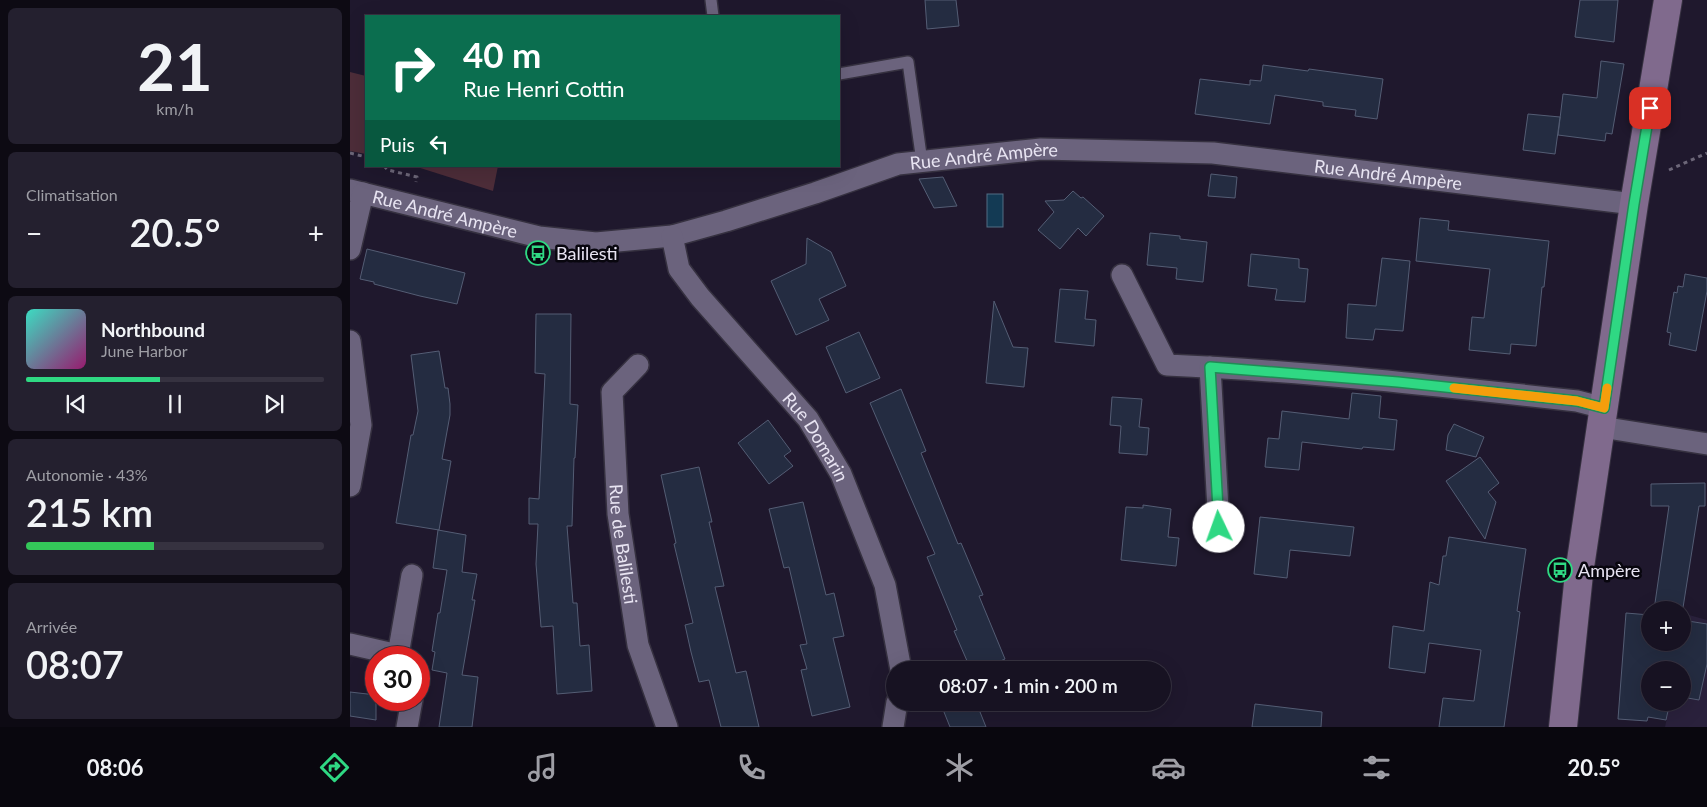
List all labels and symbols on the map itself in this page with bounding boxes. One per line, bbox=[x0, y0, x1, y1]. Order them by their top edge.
pin bbox=[1629, 87, 1671, 129]
street label: Rue André Ampère bbox=[909, 138, 1058, 174]
street label: Rue André Ampère bbox=[1313, 154, 1463, 194]
street label: Rue André Ampère bbox=[370, 185, 520, 242]
bus stop icon: Balilesti bbox=[525, 240, 551, 266]
place label: Balilesti bbox=[556, 242, 618, 264]
street label: Rue Domarin bbox=[778, 387, 854, 485]
street label: Rue de Balilesti bbox=[606, 483, 643, 605]
position arrow bbox=[1192, 500, 1244, 552]
bus stop icon: Ampère bbox=[1547, 557, 1573, 583]
place label: Ampère bbox=[1578, 559, 1640, 581]
speed limit sign: 30 bbox=[365, 646, 430, 711]

